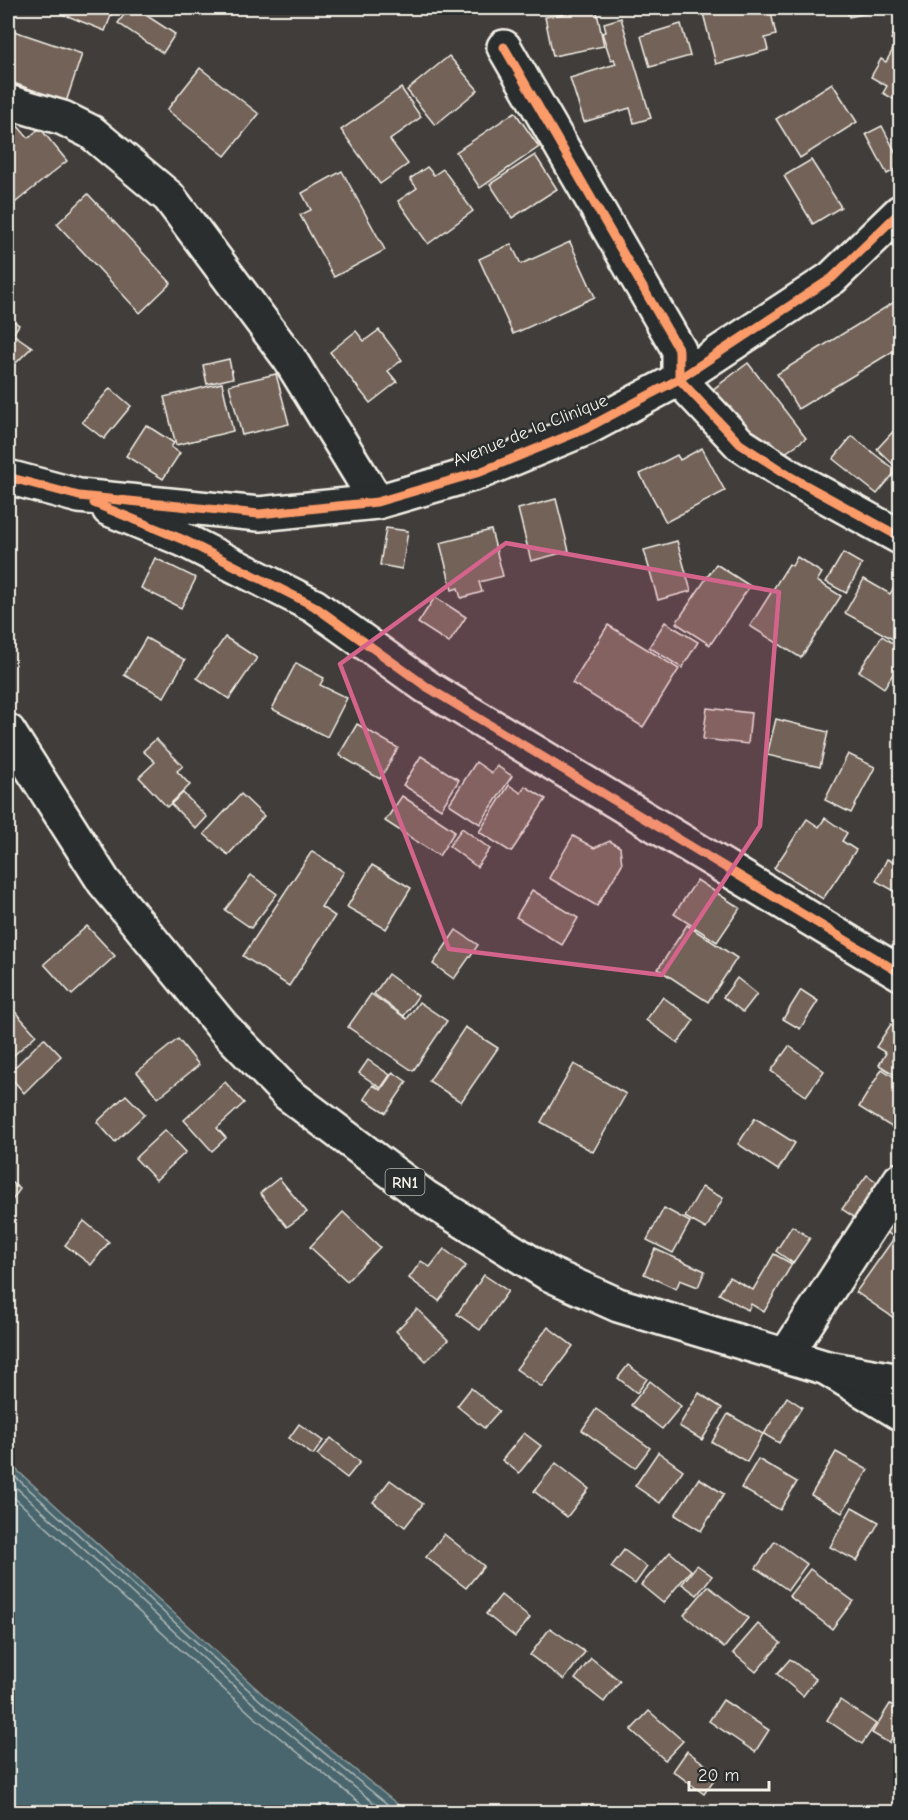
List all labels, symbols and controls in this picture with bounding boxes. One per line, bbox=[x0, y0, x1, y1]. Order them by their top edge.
street label: Avenue de la Clinique bbox=[450, 390, 611, 471]
road number: RN1 bbox=[386, 1169, 424, 1195]
scale bar bbox=[689, 1754, 768, 1792]
text: 20 m bbox=[698, 1765, 739, 1786]

